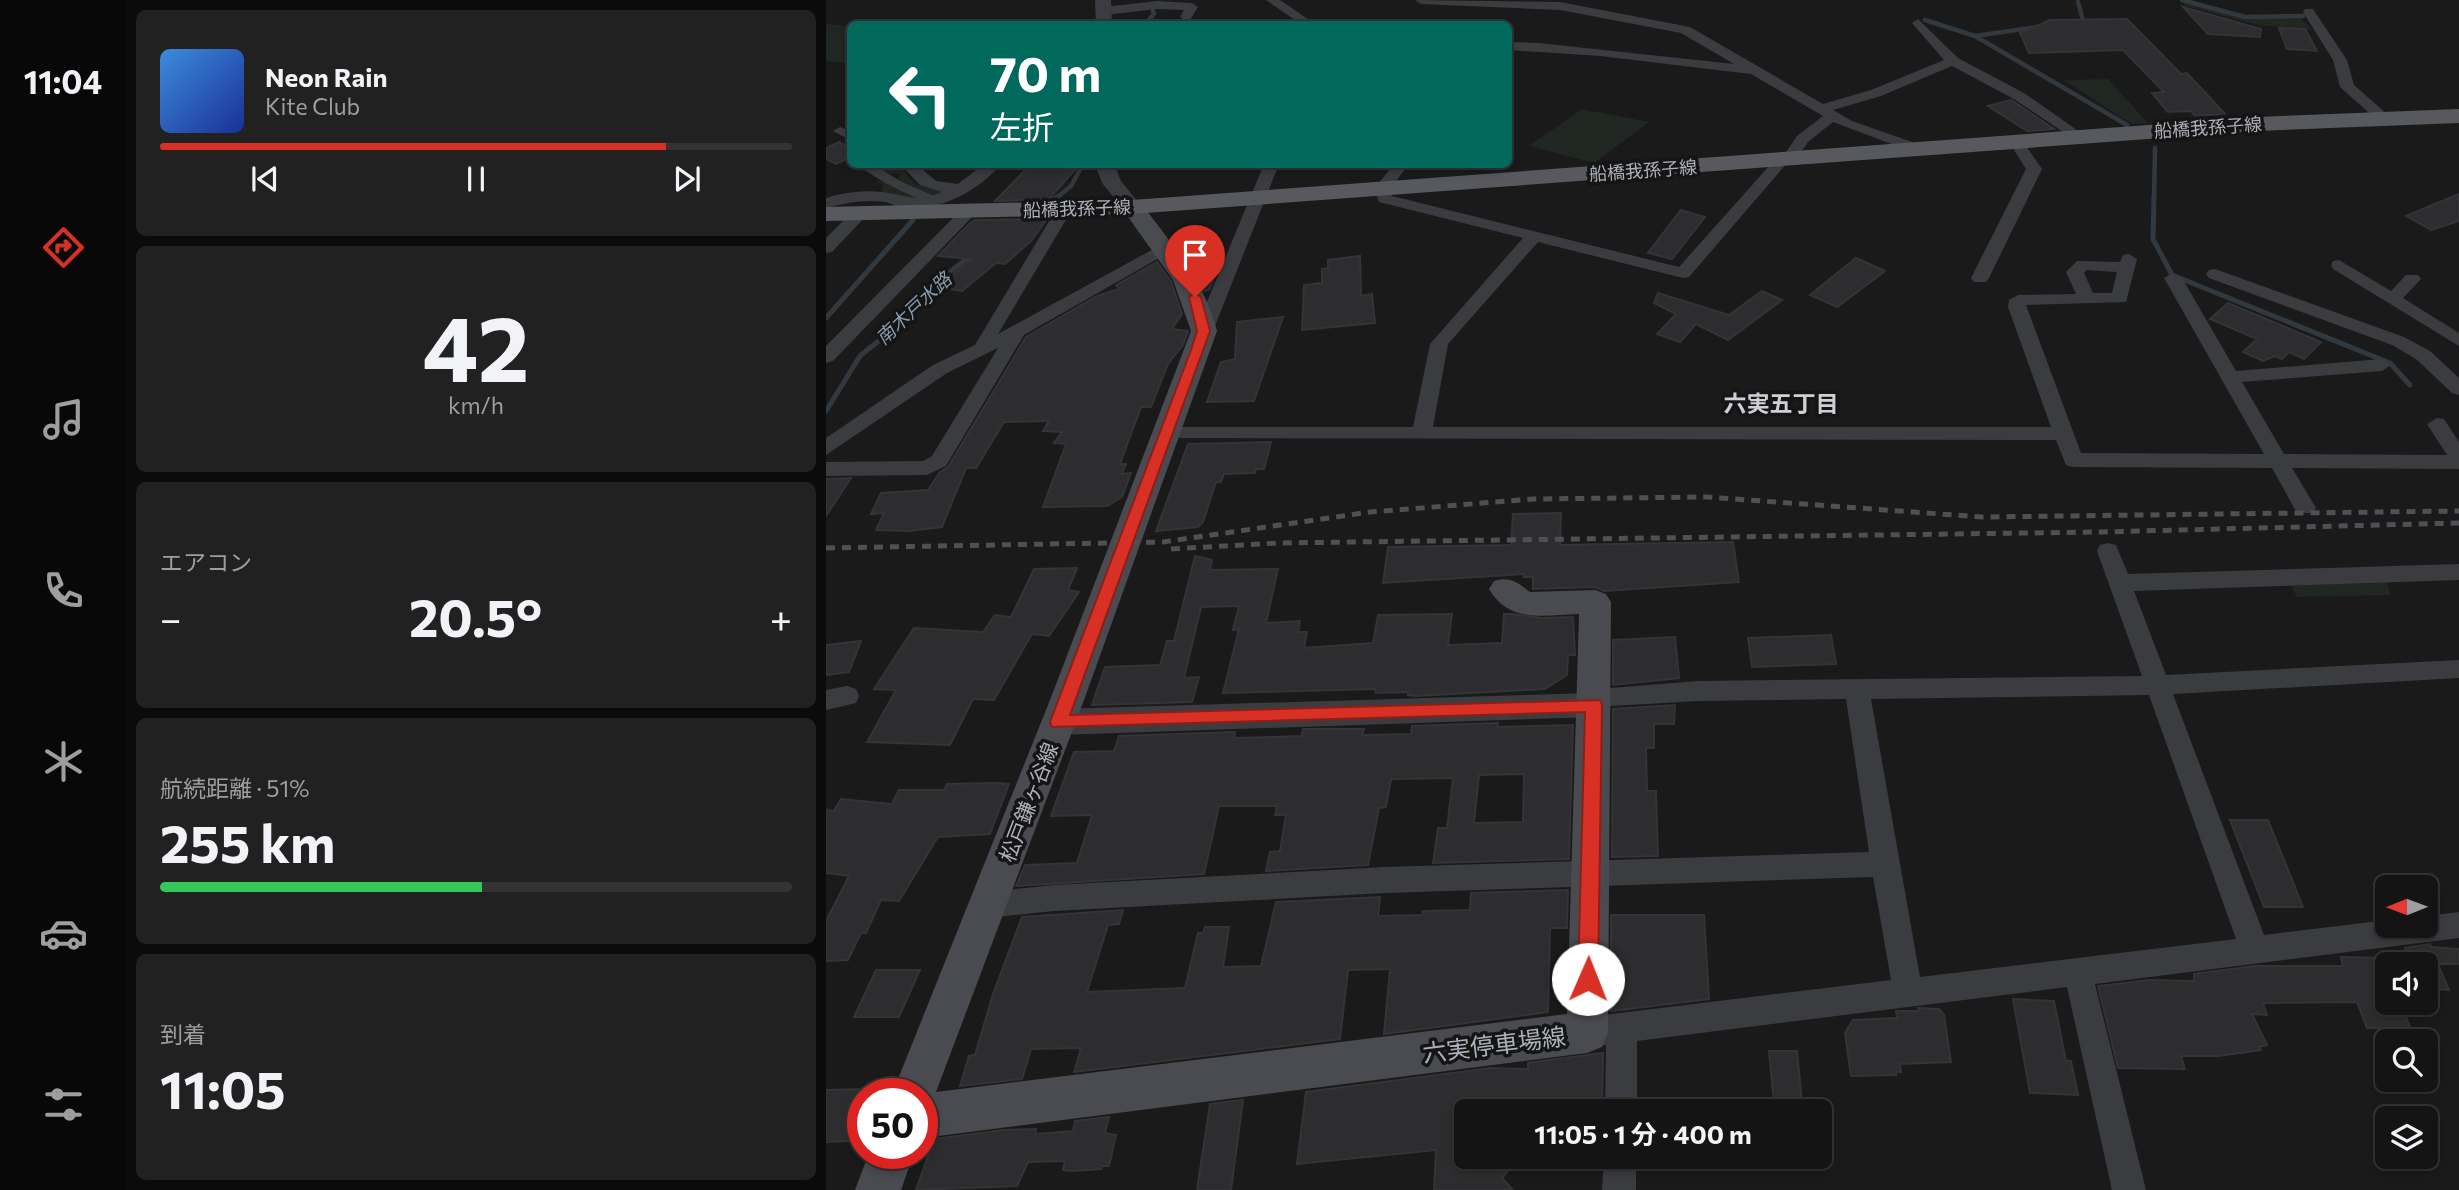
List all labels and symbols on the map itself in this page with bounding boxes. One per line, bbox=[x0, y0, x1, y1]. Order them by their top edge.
street label: 船橋我孫子線 bbox=[2153, 112, 2263, 142]
street label: 船橋我孫子線 bbox=[1588, 155, 1698, 185]
street label: 船橋我孫子線 bbox=[1023, 195, 1131, 221]
pin bbox=[1165, 225, 1225, 297]
water label: 南木戸水路 bbox=[870, 266, 957, 349]
district label: 六実五丁目 bbox=[1724, 389, 1839, 417]
street label: 松戸鎌ヶ谷線 bbox=[994, 739, 1062, 865]
north arrow bbox=[2375, 875, 2438, 938]
position arrow bbox=[1551, 942, 1625, 1016]
street label: 六実停車場線 bbox=[1421, 1021, 1567, 1067]
speed limit sign: 50 bbox=[847, 1078, 938, 1169]

